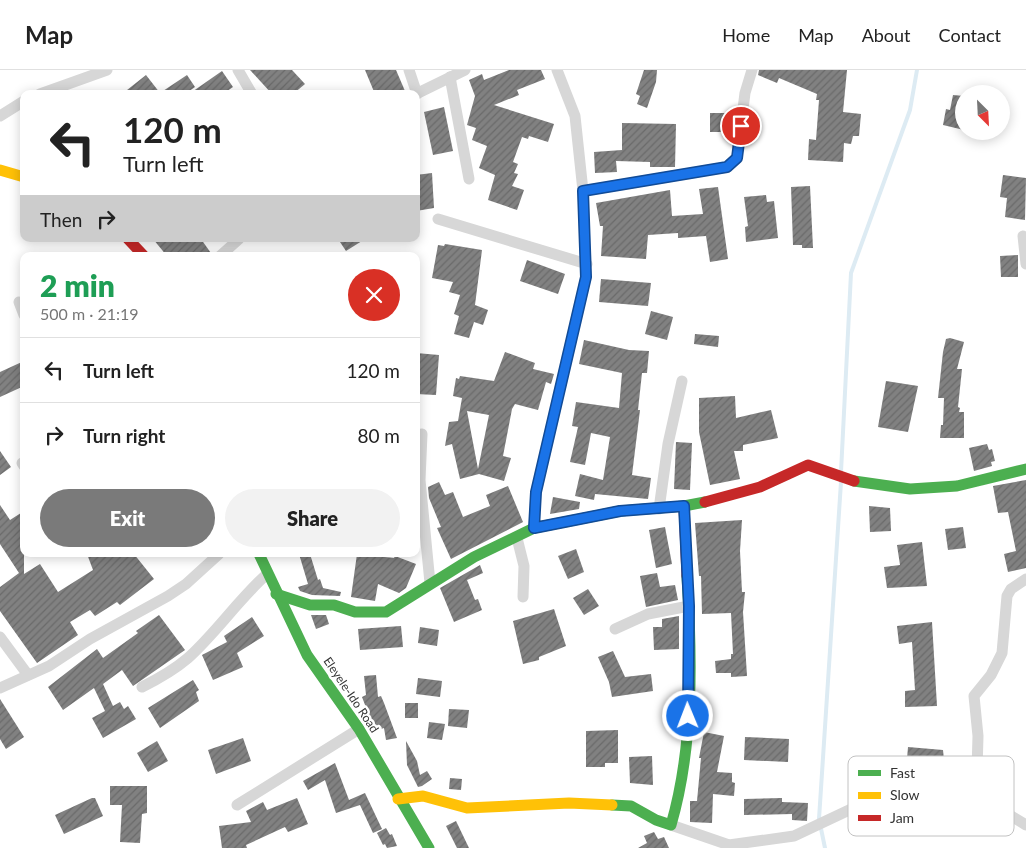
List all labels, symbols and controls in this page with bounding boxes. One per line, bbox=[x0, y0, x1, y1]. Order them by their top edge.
text: Map bbox=[25, 20, 73, 49]
text: Home bbox=[722, 24, 770, 46]
text: Map bbox=[798, 24, 834, 46]
text: About bbox=[862, 24, 911, 46]
text: Contact bbox=[939, 24, 1001, 46]
north arrow bbox=[955, 85, 1010, 140]
map controls bbox=[955, 85, 1010, 140]
pin bbox=[720, 105, 762, 147]
text: 120 m bbox=[123, 108, 222, 150]
icon: left bbox=[40, 110, 105, 175]
icon: arrive bbox=[727, 112, 755, 140]
text: Turn left bbox=[123, 150, 204, 177]
icon: right bbox=[92, 205, 120, 233]
text: Then bbox=[40, 208, 82, 231]
text: 2 min bbox=[40, 267, 115, 303]
button: close bbox=[348, 269, 400, 321]
text: 500 m · 21:19 bbox=[40, 304, 139, 323]
icon: left bbox=[40, 356, 68, 384]
text: Turn left bbox=[83, 359, 154, 382]
text: 120 m bbox=[346, 359, 400, 382]
icon: right bbox=[40, 421, 68, 449]
text: Turn right bbox=[83, 424, 165, 447]
text: 80 m bbox=[357, 424, 400, 447]
button: Exit bbox=[40, 489, 215, 547]
button: Share bbox=[225, 489, 400, 547]
street label: Eleyele-Ido Road bbox=[321, 654, 382, 736]
position arrow bbox=[661, 689, 713, 741]
legend bbox=[848, 756, 1014, 836]
text: Fast bbox=[890, 764, 915, 781]
text: Slow bbox=[890, 786, 920, 803]
text: Jam bbox=[890, 809, 914, 826]

